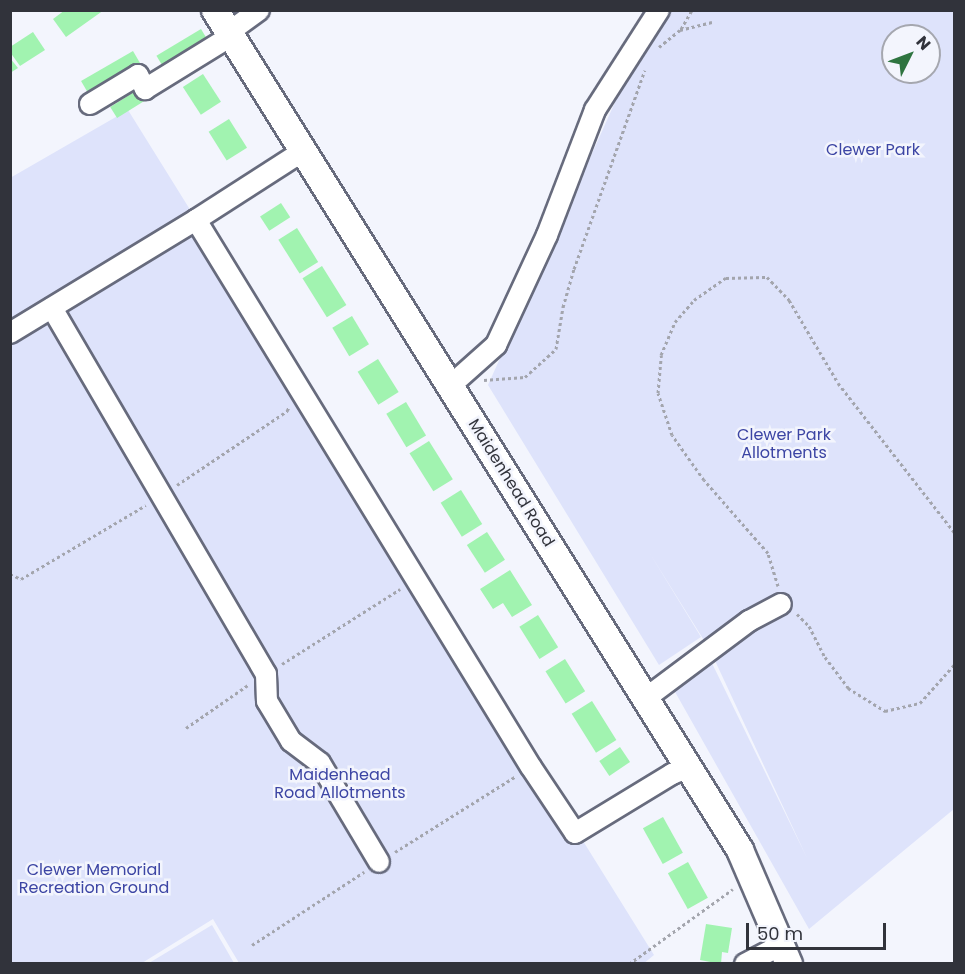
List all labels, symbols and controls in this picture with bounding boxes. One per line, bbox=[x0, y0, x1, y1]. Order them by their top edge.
north arrow bbox=[881, 24, 941, 84]
text: N bbox=[911, 31, 936, 55]
park label: Clewer Park bbox=[826, 140, 920, 160]
street label: Maidenhead Road bbox=[464, 416, 558, 550]
park label: Clewer Park Allotments bbox=[737, 425, 831, 463]
park label: Maidenhead Road Allotments bbox=[274, 765, 406, 803]
park label: Clewer Memorial Recreation Ground bbox=[19, 860, 169, 898]
scale bar bbox=[749, 911, 888, 949]
text: 50 m bbox=[757, 921, 803, 946]

